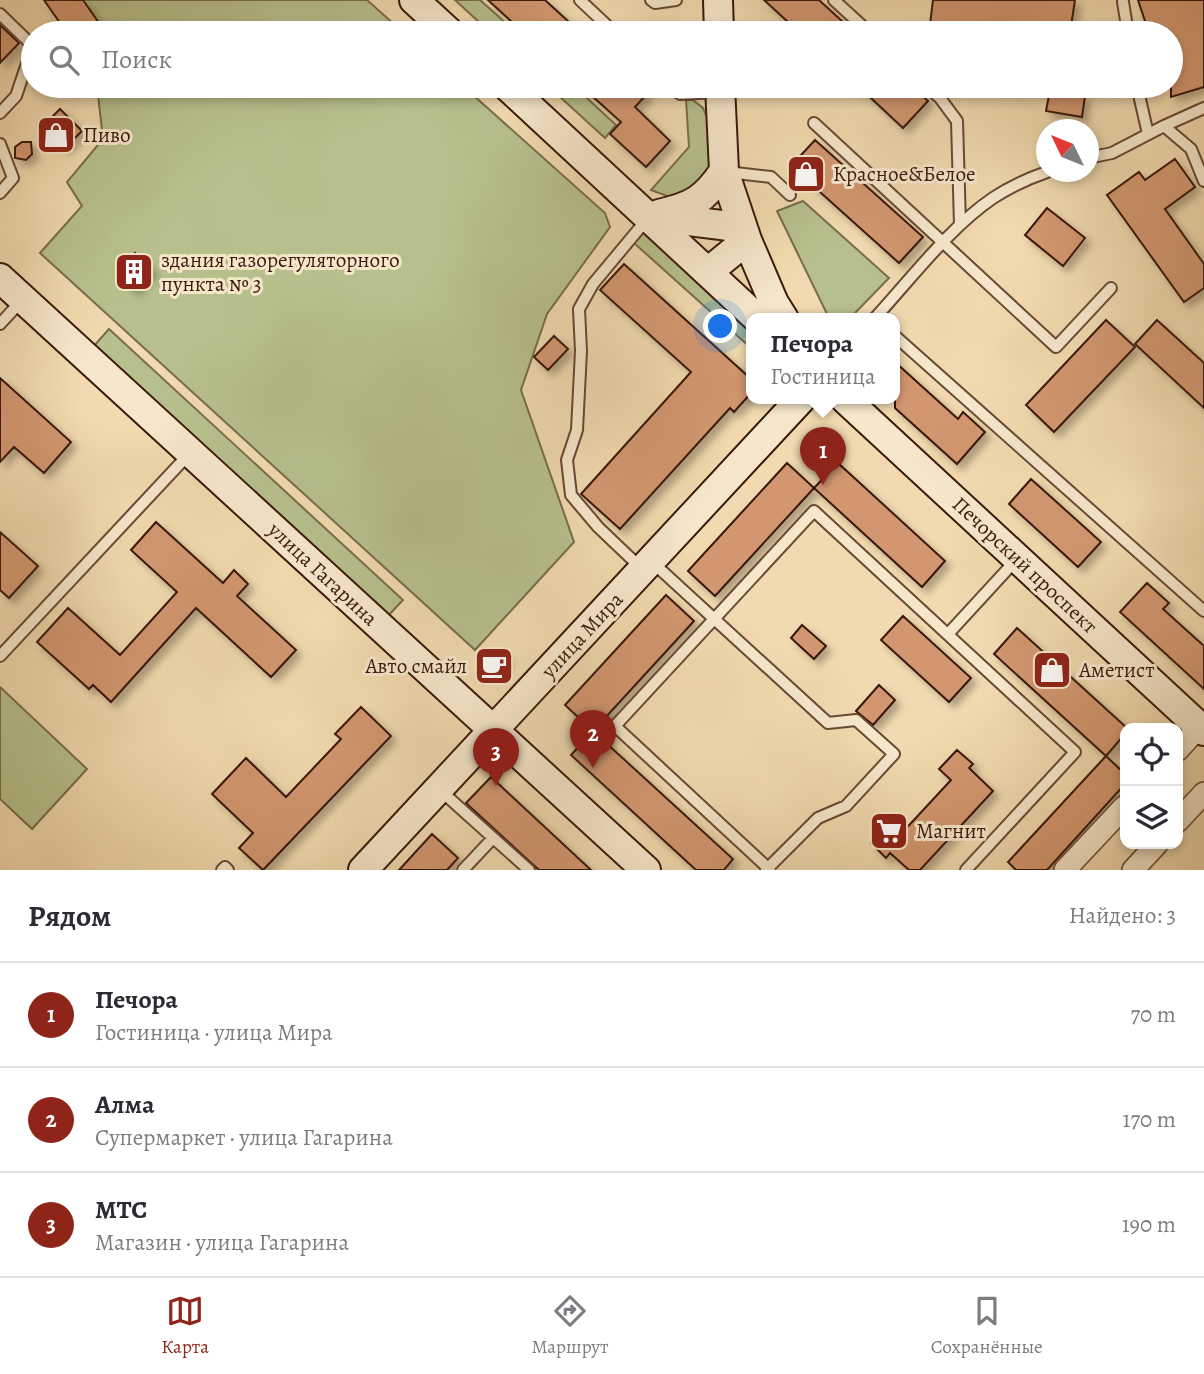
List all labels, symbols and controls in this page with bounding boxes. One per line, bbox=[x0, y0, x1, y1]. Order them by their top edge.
search box bbox=[21, 21, 1183, 98]
icon: search bbox=[45, 41, 83, 79]
text: Поиск bbox=[101, 42, 172, 77]
shop icon: Пиво bbox=[35, 114, 77, 156]
north arrow bbox=[1036, 119, 1099, 182]
place label: Пиво bbox=[83, 121, 131, 149]
shop icon: Красное&Белое bbox=[785, 153, 827, 195]
place label: Красное&Белое bbox=[833, 160, 976, 188]
place label: здания газорегуляторного пункта № 3 bbox=[161, 246, 400, 298]
building icon: здания газорегуляторного пункта № 3 bbox=[113, 251, 155, 293]
your location bbox=[703, 309, 737, 343]
popup bbox=[746, 313, 900, 404]
text: Печора bbox=[770, 326, 853, 361]
text: Гостиница bbox=[770, 361, 876, 392]
pin: 1 bbox=[800, 427, 846, 485]
street label: Печорский проспект bbox=[946, 490, 1104, 640]
street label: улица Гагарина bbox=[261, 515, 384, 632]
street label: улица Мира bbox=[534, 586, 629, 685]
cafe icon: Авто смайл bbox=[473, 645, 515, 687]
shop icon: Аметист bbox=[1031, 649, 1073, 691]
place label: Авто смайл bbox=[364, 652, 467, 680]
place label: Аметист bbox=[1078, 656, 1155, 684]
pin: 2 bbox=[570, 710, 616, 768]
map controls bbox=[1120, 723, 1183, 849]
button: locate bbox=[1120, 723, 1183, 786]
pin: 3 bbox=[473, 728, 519, 786]
button: layers bbox=[1120, 786, 1183, 849]
supermarket icon: Магнит bbox=[868, 810, 910, 852]
place label: Магнит bbox=[916, 817, 986, 845]
text: Рядом bbox=[28, 896, 111, 936]
text: Найдено: 3 bbox=[1069, 900, 1176, 931]
text: Печора bbox=[95, 982, 178, 1017]
text: 1 bbox=[47, 999, 55, 1030]
text: 70 m bbox=[1130, 999, 1176, 1030]
text: Гостиница · улица Мира bbox=[95, 1017, 333, 1048]
text: Алма bbox=[95, 1087, 155, 1122]
text: 2 bbox=[45, 1104, 57, 1135]
text: 170 m bbox=[1123, 1104, 1176, 1135]
text: Супермаркет · улица Гагарина bbox=[95, 1122, 393, 1153]
text: МТС bbox=[95, 1192, 147, 1227]
text: 3 bbox=[46, 1209, 56, 1240]
text: 190 m bbox=[1122, 1209, 1176, 1240]
text: Магазин · улица Гагарина bbox=[95, 1227, 349, 1258]
tab: Карта bbox=[161, 1292, 209, 1360]
tab: Маршрут bbox=[531, 1292, 608, 1360]
tab: Сохранённые bbox=[931, 1292, 1043, 1360]

